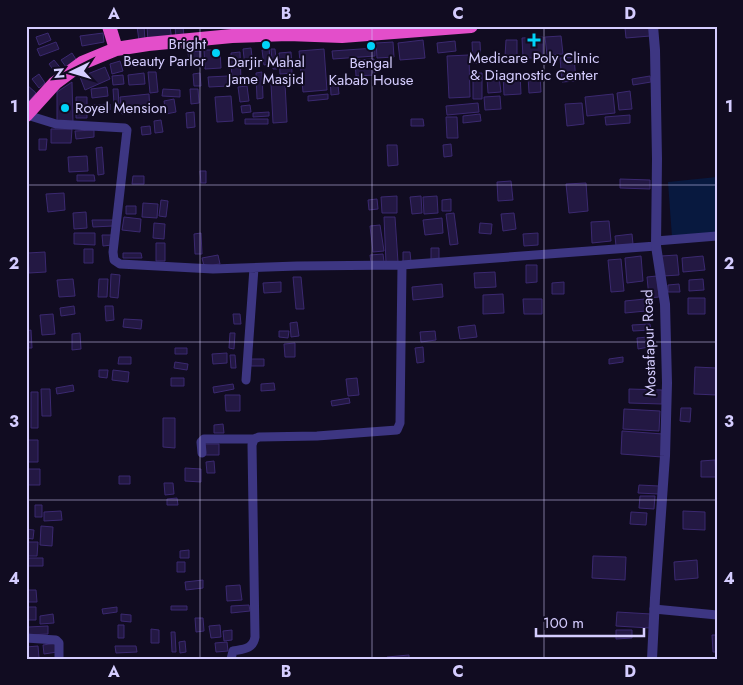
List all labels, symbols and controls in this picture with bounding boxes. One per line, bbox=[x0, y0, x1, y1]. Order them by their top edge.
text: A bbox=[107, 2, 120, 25]
text: B bbox=[281, 2, 291, 25]
text: C bbox=[452, 2, 464, 25]
text: D bbox=[624, 2, 636, 25]
place label: Bright Beauty Parlor bbox=[123, 33, 207, 72]
marker: Medicare Poly Clinic & Diagnostic Center bbox=[527, 33, 541, 47]
marker: Darjir Mahal Jame Masjid bbox=[260, 39, 272, 51]
marker: Bengal Kabab House bbox=[365, 40, 377, 52]
marker: Bright Beauty Parlor bbox=[210, 47, 222, 59]
place label: Medicare Poly Clinic & Diagnostic Center bbox=[469, 47, 599, 86]
north arrow bbox=[48, 48, 98, 98]
place label: Darjir Mahal Jame Masjid bbox=[226, 51, 305, 90]
place label: Bengal Kabab House bbox=[328, 52, 414, 91]
text: N bbox=[49, 67, 69, 80]
text: 1 bbox=[10, 95, 18, 118]
text: 1 bbox=[725, 95, 733, 118]
place label: Royel Mension bbox=[75, 97, 167, 119]
marker: Royel Mension bbox=[59, 102, 71, 114]
text: 2 bbox=[9, 252, 19, 275]
text: 2 bbox=[724, 252, 734, 275]
street label: Mostafapur Road bbox=[636, 289, 662, 397]
text: 3 bbox=[9, 410, 19, 433]
text: 3 bbox=[724, 410, 734, 433]
text: 4 bbox=[8, 567, 20, 590]
text: 4 bbox=[723, 567, 735, 590]
scale bar bbox=[536, 605, 643, 637]
text: 100 m bbox=[543, 612, 584, 634]
text: A bbox=[107, 660, 120, 683]
text: B bbox=[281, 660, 291, 683]
text: C bbox=[452, 660, 464, 683]
text: D bbox=[624, 660, 636, 683]

